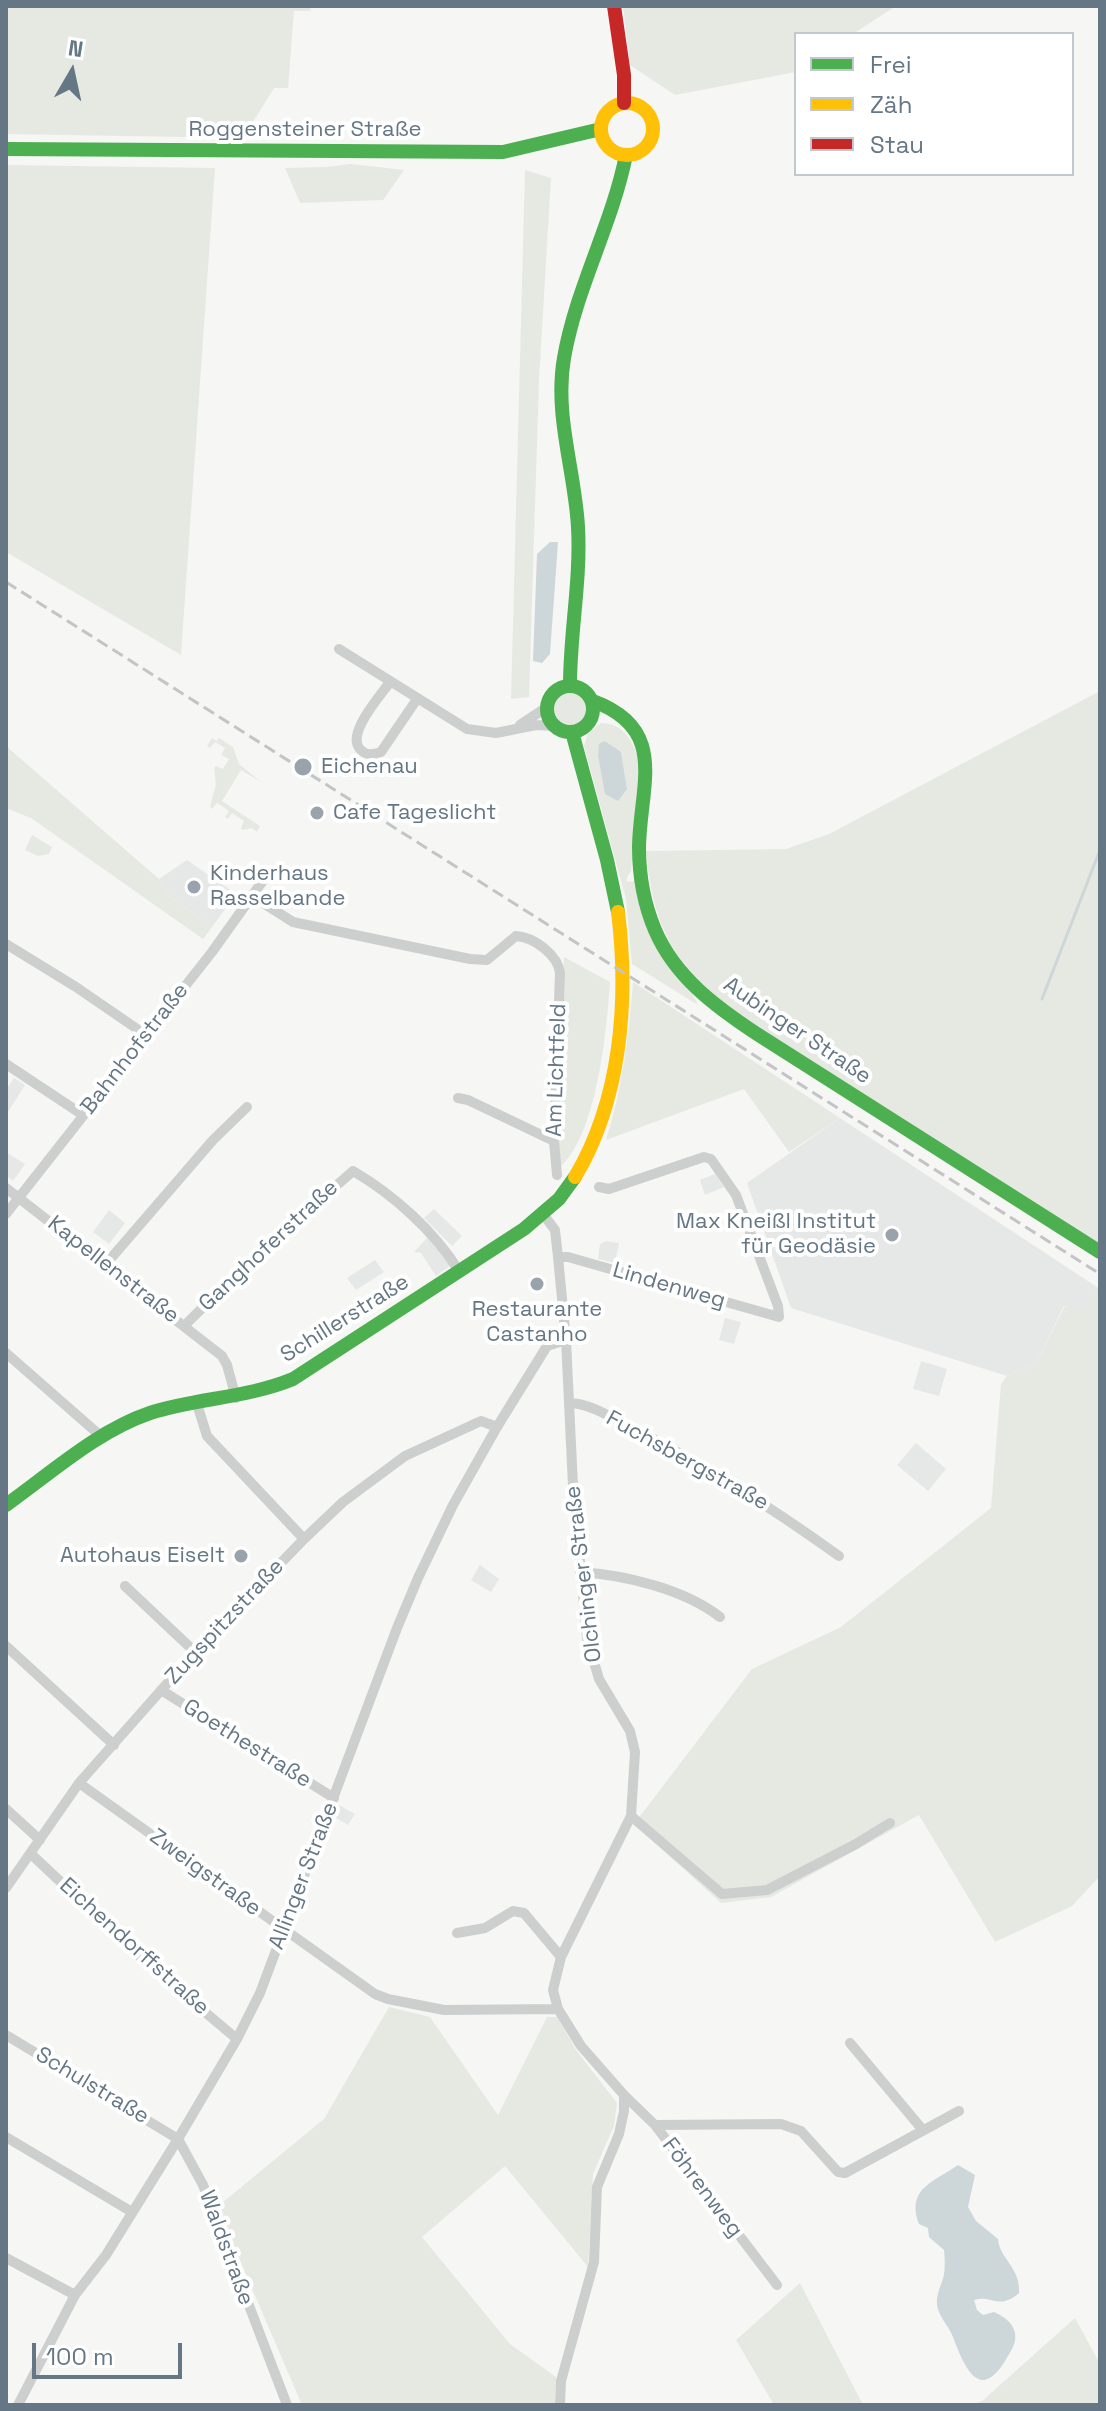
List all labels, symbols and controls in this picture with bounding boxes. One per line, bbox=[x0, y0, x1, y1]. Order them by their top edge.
north arrow bbox=[32, 32, 112, 112]
legend bbox=[794, 32, 1074, 176]
text: N bbox=[66, 33, 85, 63]
text: Frei bbox=[870, 49, 912, 80]
text: Zäh bbox=[870, 89, 912, 120]
street label: Roggensteiner Straße bbox=[188, 117, 422, 143]
text: Stau bbox=[870, 129, 924, 160]
place label: Eichenau bbox=[321, 754, 418, 780]
marker: Eichenau bbox=[292, 756, 314, 778]
place label: Cafe Tageslicht bbox=[333, 800, 496, 826]
marker: Cafe Tageslicht bbox=[308, 804, 326, 822]
place label: Kinderhaus Rasselbande bbox=[210, 861, 346, 912]
marker: Kinderhaus Rasselbande bbox=[185, 878, 203, 896]
street label: Aubinger Straße bbox=[718, 972, 876, 1090]
street label: Bahnhofstraße bbox=[76, 978, 194, 1120]
street label: Am Lichtfeld bbox=[541, 1003, 573, 1137]
street label: Ganghoferstraße bbox=[194, 1175, 344, 1317]
place label: Max Kneißl Institut für Geodäsie bbox=[676, 1209, 876, 1260]
street label: Kapellenstraße bbox=[42, 1211, 184, 1329]
marker: Max Kneißl Institut für Geodäsie bbox=[883, 1226, 901, 1244]
street label: Lindenweg bbox=[610, 1257, 728, 1315]
street label: Schillerstraße bbox=[276, 1269, 414, 1369]
marker: Restaurante Castanho bbox=[528, 1275, 546, 1293]
place label: Restaurante Castanho bbox=[472, 1297, 602, 1348]
street label: Fuchsbergstraße bbox=[601, 1405, 773, 1517]
street label: Olchinger Straße bbox=[560, 1484, 608, 1664]
place label: Autohaus Eiselt bbox=[60, 1543, 225, 1569]
marker: Autohaus Eiselt bbox=[232, 1547, 250, 1565]
street label: Zugspitzstraße bbox=[160, 1554, 290, 1690]
street label: Goethestraße bbox=[178, 1694, 316, 1794]
street label: Allinger Straße bbox=[264, 1799, 344, 1953]
street label: Zweigstraße bbox=[144, 1824, 266, 1922]
street label: Eichendorffstraße bbox=[54, 1873, 214, 2021]
street label: Schulstraße bbox=[30, 2042, 154, 2130]
street label: Föhrenweg bbox=[656, 2133, 748, 2243]
street label: Waldstraße bbox=[193, 2187, 259, 2309]
scale bar bbox=[36, 2327, 186, 2377]
text: 100 m bbox=[46, 2341, 114, 2372]

